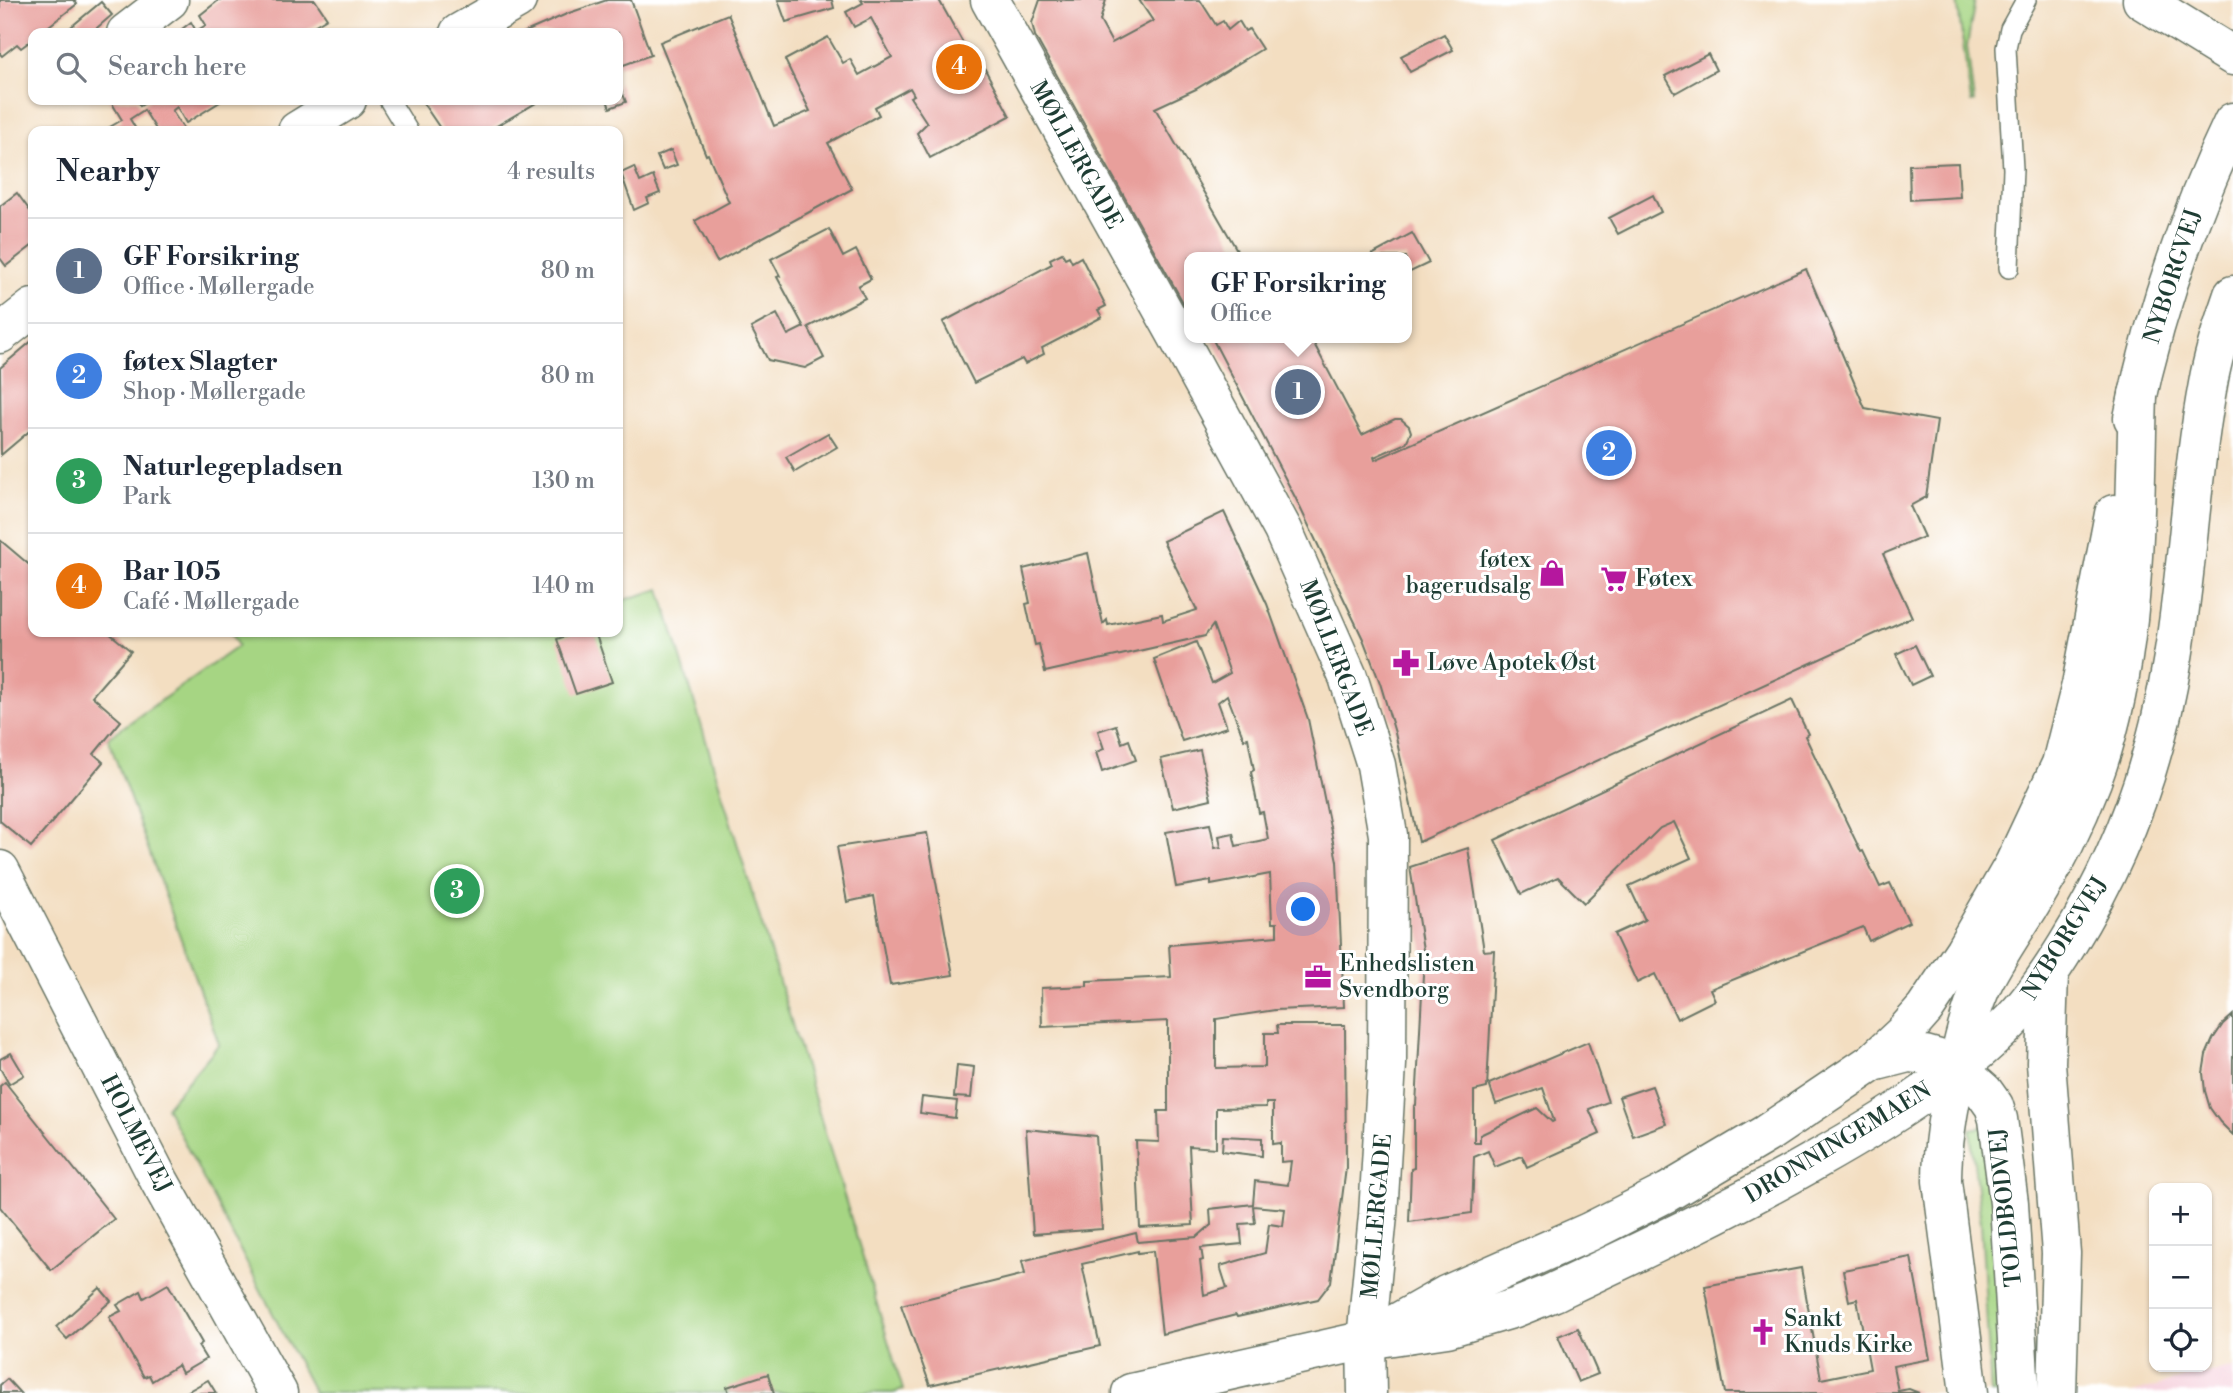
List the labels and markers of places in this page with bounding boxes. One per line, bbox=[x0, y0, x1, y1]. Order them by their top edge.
pin: 4 bbox=[936, 41, 982, 93]
pin: 1 bbox=[1275, 366, 1321, 418]
pin: 2 bbox=[1586, 427, 1632, 479]
place label: føtex bagerudsalg bbox=[1406, 546, 1531, 600]
shop icon: føtex bagerudsalg bbox=[1537, 558, 1567, 588]
supermarket icon: Føtex bbox=[1599, 564, 1629, 594]
place label: Føtex bbox=[1635, 565, 1693, 593]
pharmacy icon: Løve Apotek Øst bbox=[1391, 648, 1421, 678]
place label: Løve Apotek Øst bbox=[1427, 649, 1596, 677]
pin: 3 bbox=[434, 865, 480, 917]
place label: Enhedslisten Svendborg bbox=[1339, 950, 1475, 1004]
office icon: Enhedslisten Svendborg bbox=[1303, 962, 1333, 992]
place label: Sankt Knuds Kirke bbox=[1784, 1305, 1913, 1359]
church icon: Sankt Knuds Kirke bbox=[1748, 1317, 1778, 1347]

